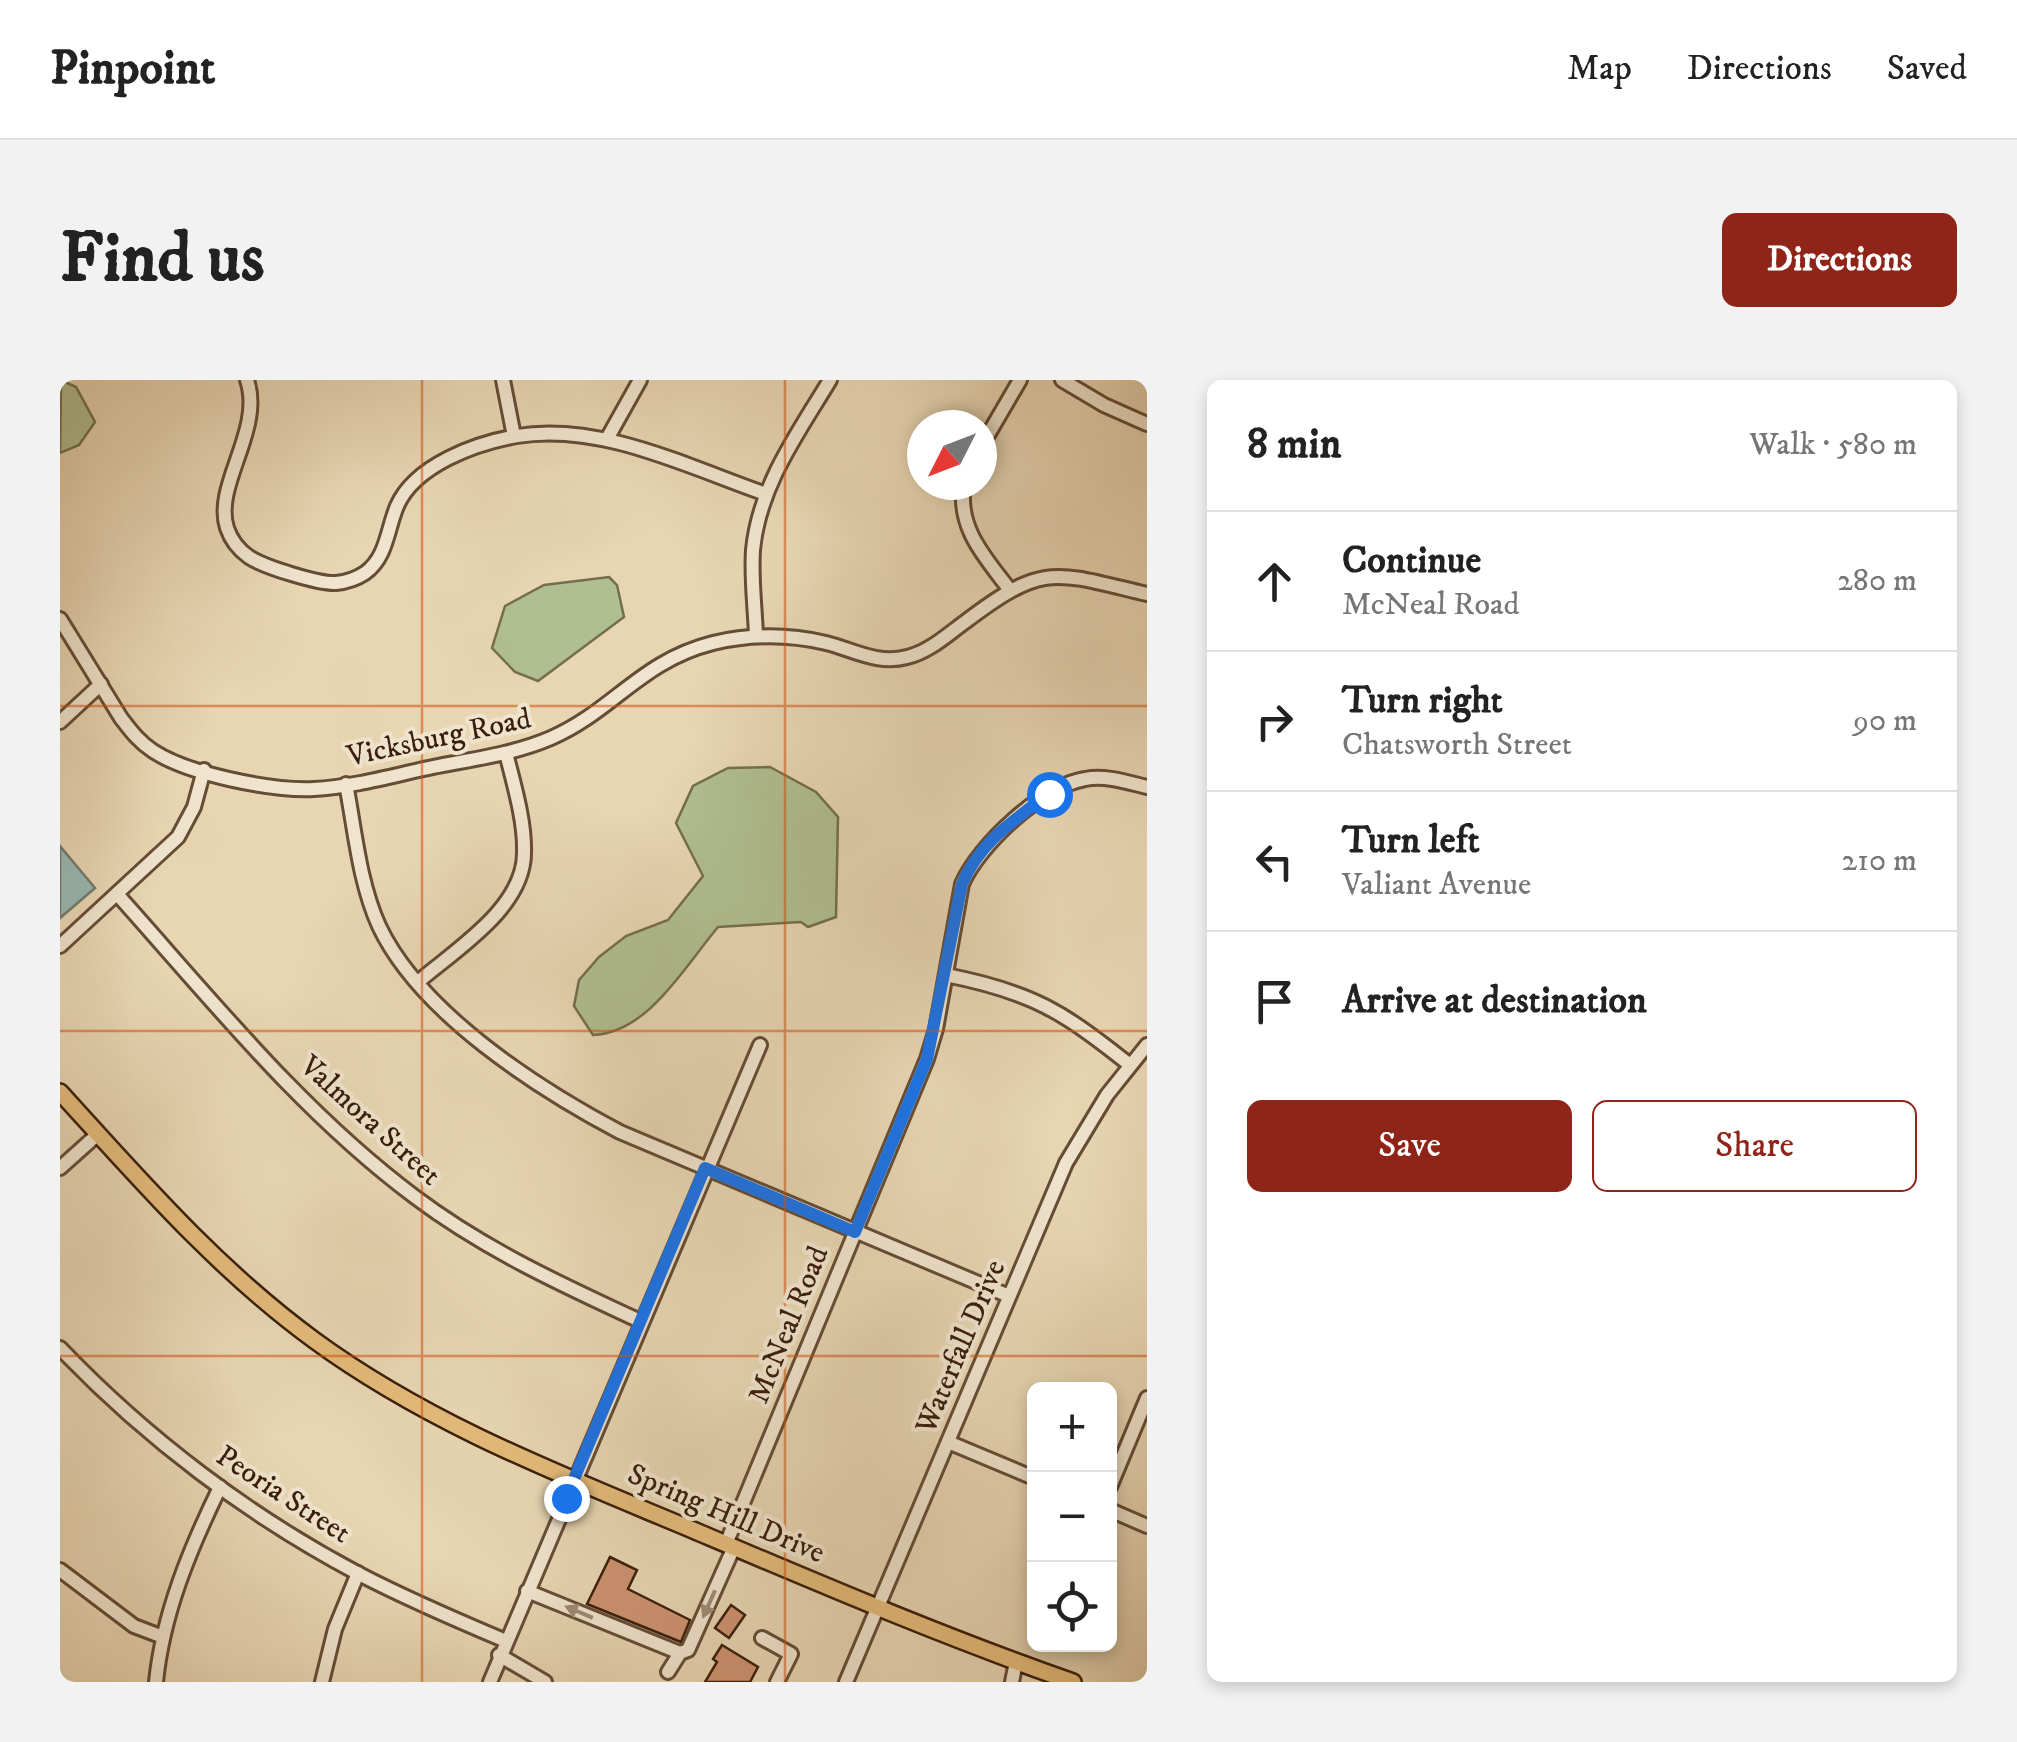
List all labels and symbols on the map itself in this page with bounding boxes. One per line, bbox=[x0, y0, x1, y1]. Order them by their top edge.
north arrow bbox=[907, 410, 997, 500]
street label: Vicksburg Road bbox=[343, 700, 534, 776]
route start bbox=[1027, 772, 1073, 818]
street label: Valmora Street bbox=[291, 1047, 448, 1194]
street label: McNeal Road bbox=[741, 1241, 837, 1409]
street label: Waterfall Drive bbox=[907, 1255, 1014, 1440]
street label: Peoria Street bbox=[209, 1438, 357, 1552]
street label: Spring Hill Drive bbox=[622, 1456, 830, 1572]
route end bbox=[544, 1476, 590, 1522]
one-way arrow bbox=[701, 1589, 717, 1619]
one-way arrow bbox=[564, 1604, 594, 1620]

